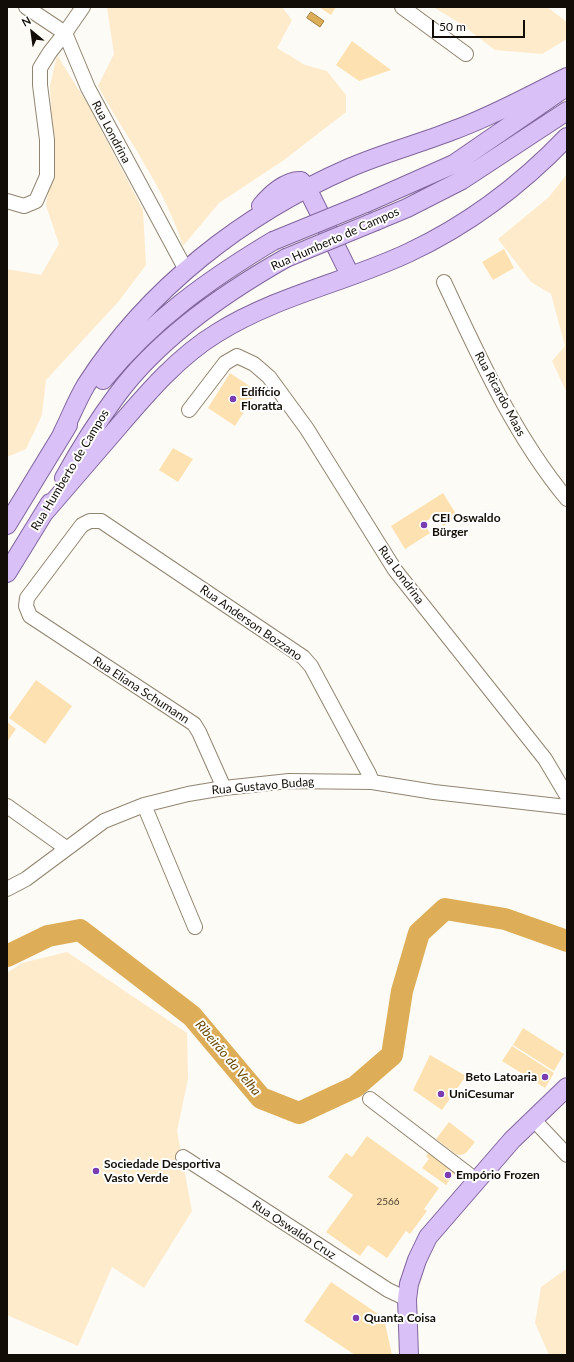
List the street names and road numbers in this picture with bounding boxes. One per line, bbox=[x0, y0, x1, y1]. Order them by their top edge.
street label: Rua Londrina bbox=[88, 98, 134, 166]
street label: Rua Humberto de Campos bbox=[269, 204, 401, 274]
street label: Rua Ricardo Maas bbox=[472, 349, 528, 439]
street label: Rua Humberto de Campos bbox=[28, 407, 112, 533]
street label: Rua Londrina bbox=[375, 543, 427, 607]
street label: Rua Anderson Bozzano bbox=[197, 582, 305, 664]
street label: Rua Eliana Schumann bbox=[90, 653, 192, 727]
street label: Rua Gustavo Budag bbox=[211, 774, 315, 798]
street label: Rua Oswaldo Cruz bbox=[249, 1198, 339, 1262]

